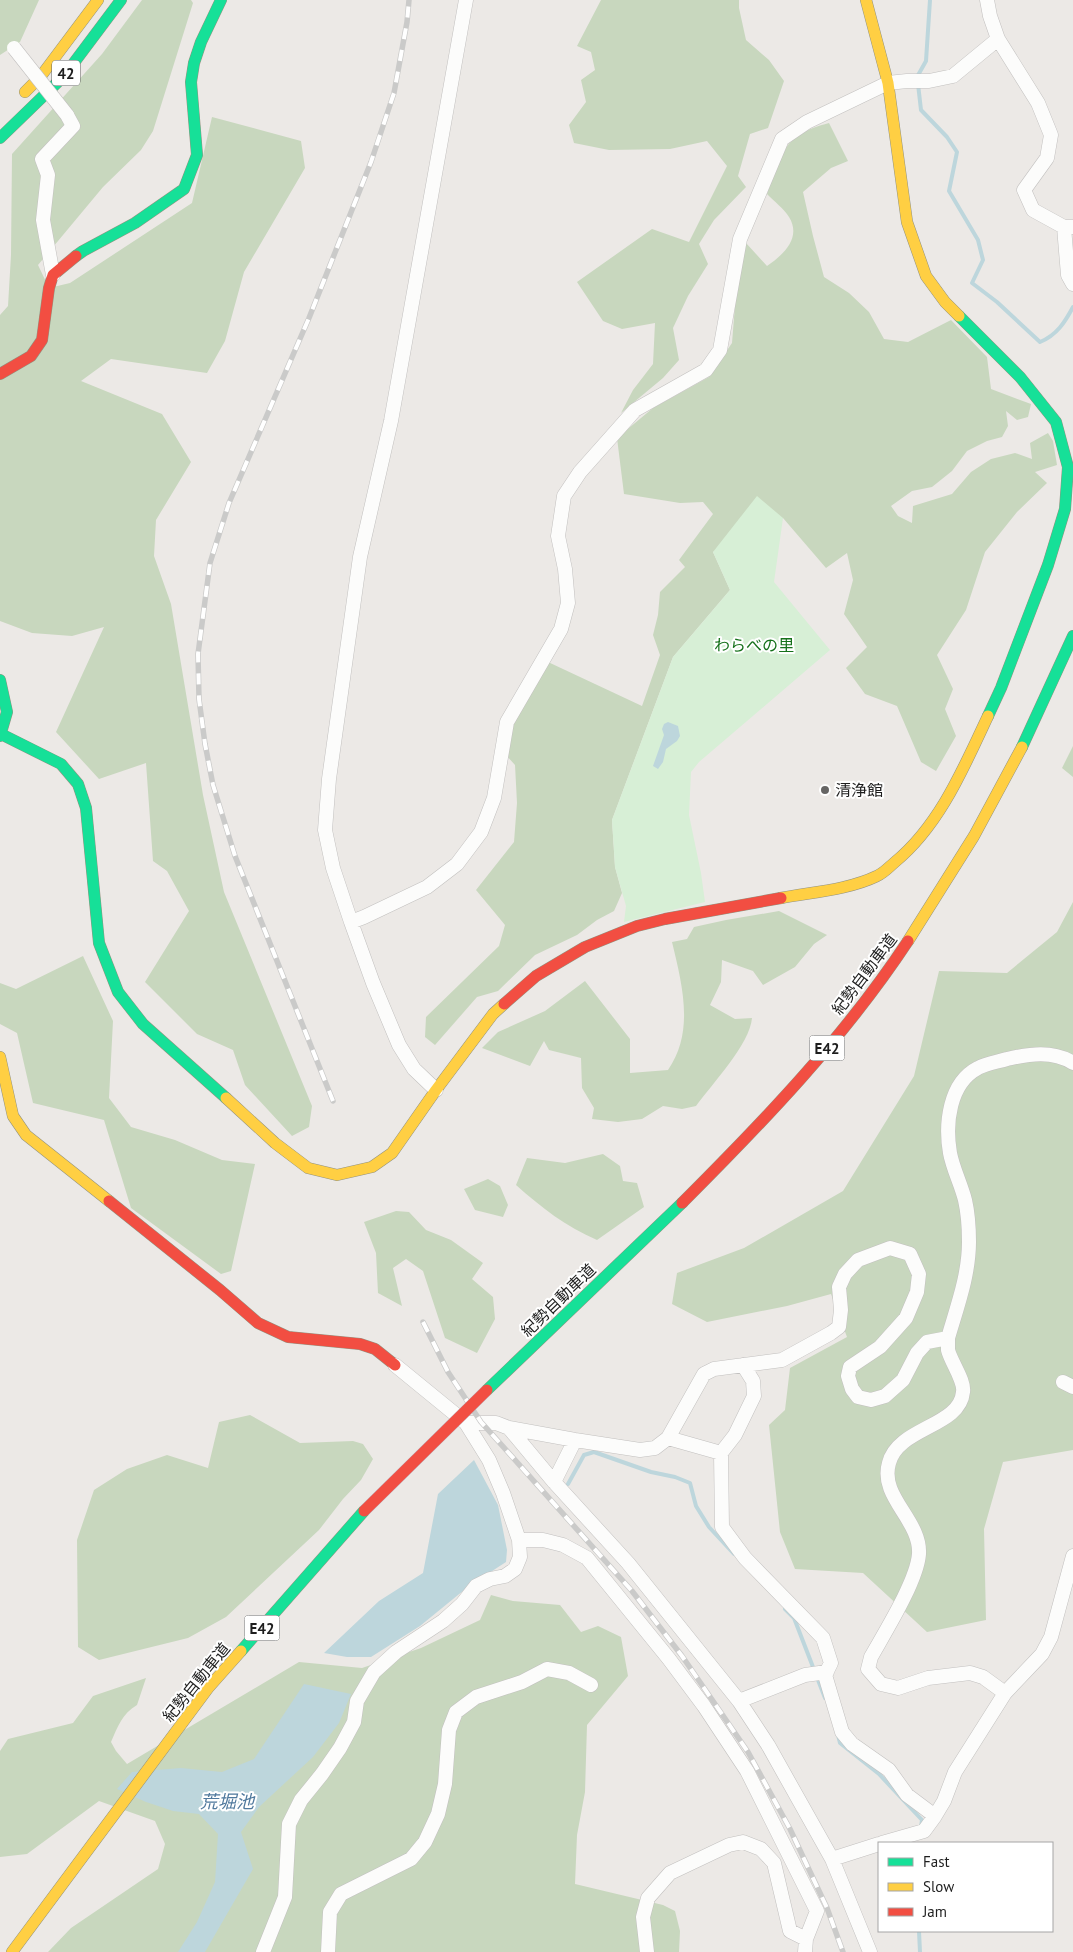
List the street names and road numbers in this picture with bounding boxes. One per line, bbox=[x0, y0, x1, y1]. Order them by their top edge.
road number: 42 bbox=[52, 60, 80, 86]
street label: 紀勢自動車道 bbox=[827, 930, 901, 1018]
road number: E42 bbox=[810, 1036, 844, 1060]
street label: 紀勢自動車道 bbox=[517, 1259, 599, 1341]
road number: E42 bbox=[244, 1616, 280, 1640]
street label: 紀勢自動車道 bbox=[158, 1638, 234, 1726]

